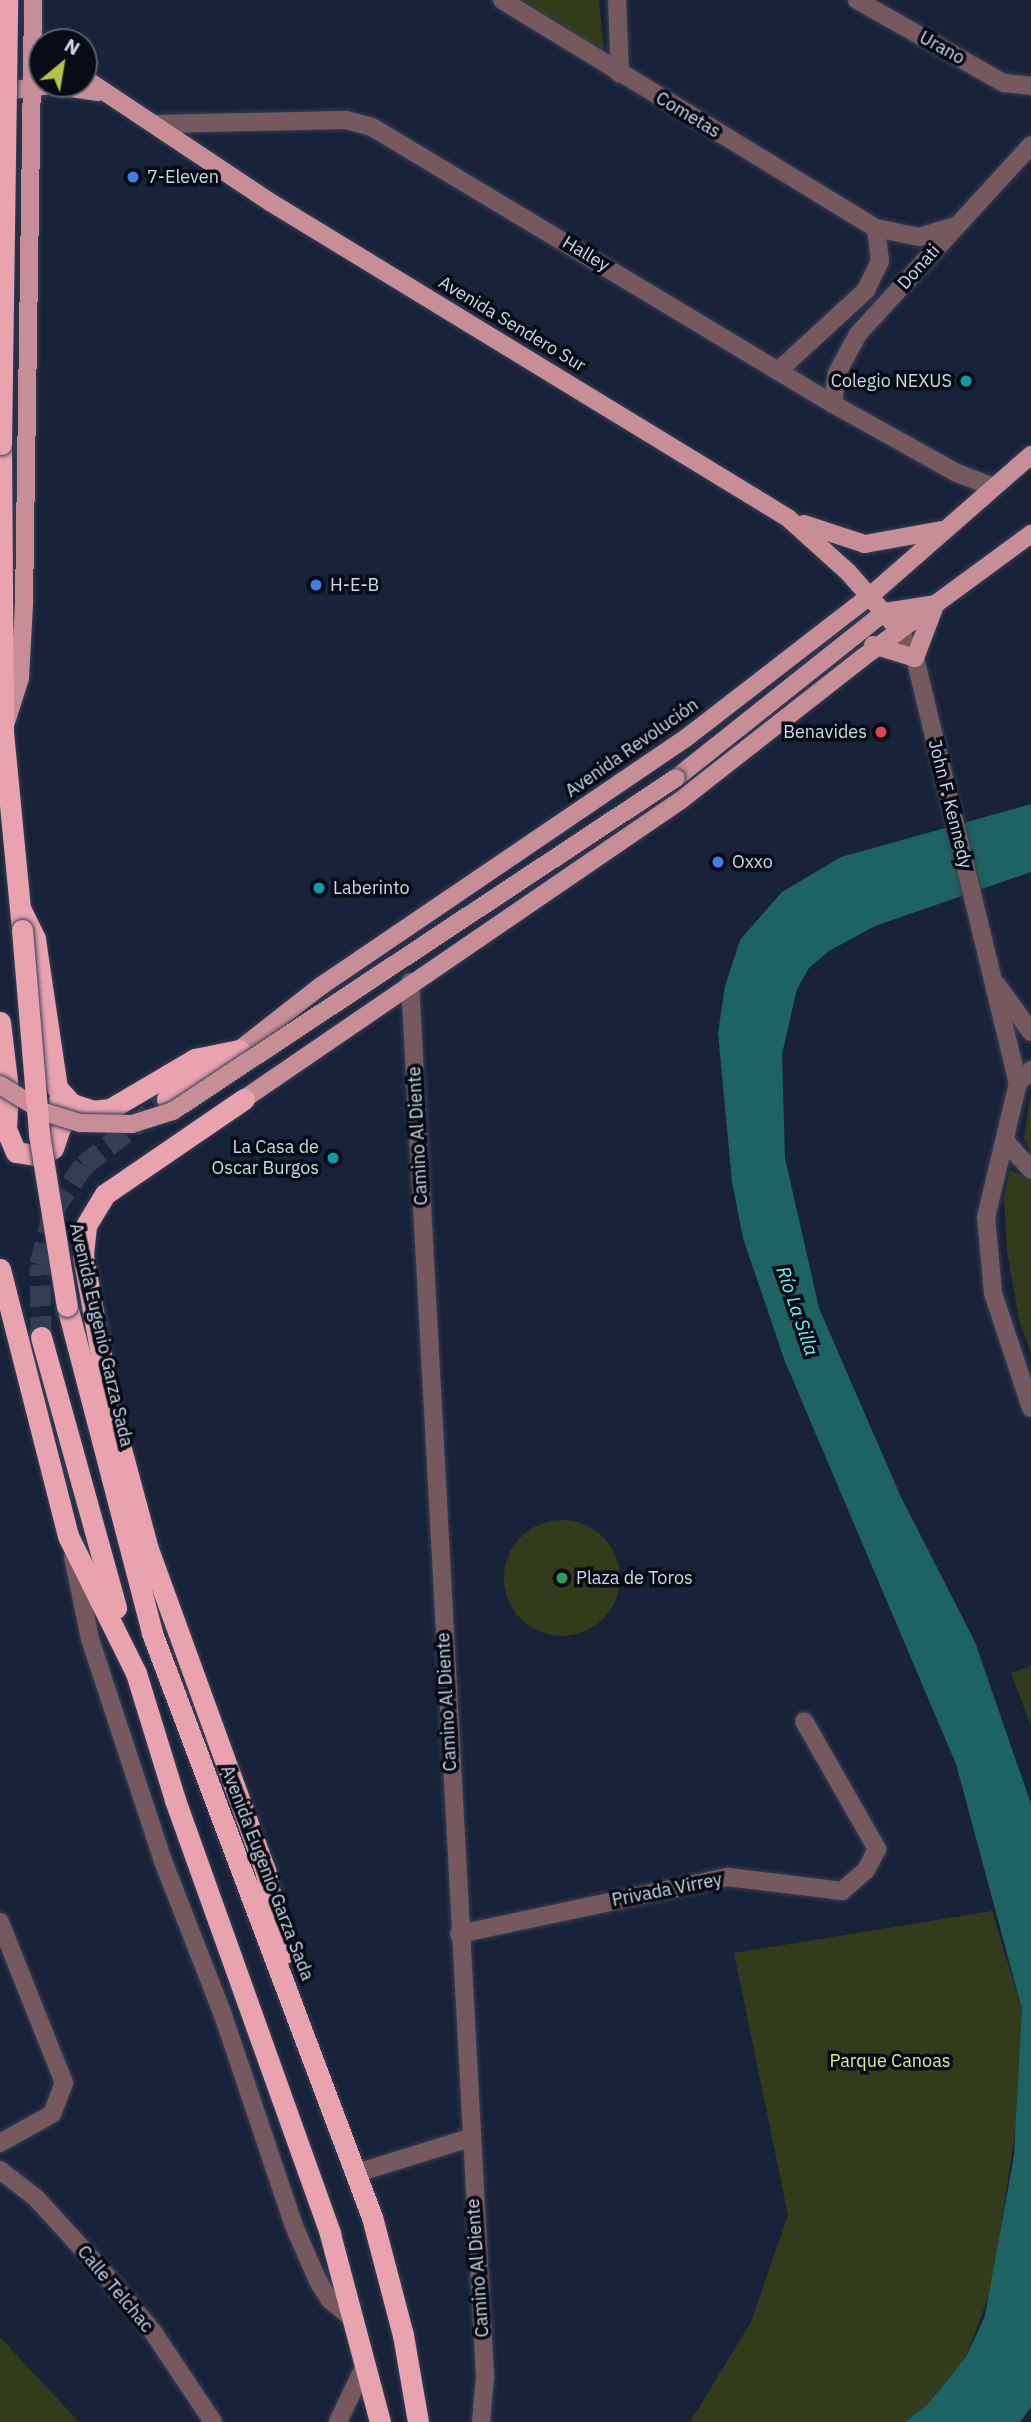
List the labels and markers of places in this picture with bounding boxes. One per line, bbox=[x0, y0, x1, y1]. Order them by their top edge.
place label: 7-Eleven bbox=[147, 166, 219, 188]
marker: 7-Eleven bbox=[125, 169, 141, 185]
place label: Colegio NEXUS bbox=[831, 370, 952, 392]
marker: Colegio NEXUS bbox=[958, 373, 974, 389]
place label: H-E-B bbox=[330, 574, 379, 596]
marker: H-E-B bbox=[308, 577, 324, 593]
place label: Benavides bbox=[783, 721, 867, 743]
marker: Benavides bbox=[873, 724, 889, 740]
place label: Oxxo bbox=[732, 851, 773, 873]
marker: Oxxo bbox=[710, 854, 726, 870]
place label: Laberinto bbox=[333, 877, 410, 899]
marker: Laberinto bbox=[311, 880, 327, 896]
place label: La Casa de Oscar Burgos bbox=[212, 1137, 319, 1180]
marker: La Casa de Oscar Burgos bbox=[325, 1150, 341, 1166]
place label: Plaza de Toros bbox=[576, 1567, 693, 1589]
marker: Plaza de Toros bbox=[554, 1570, 570, 1586]

